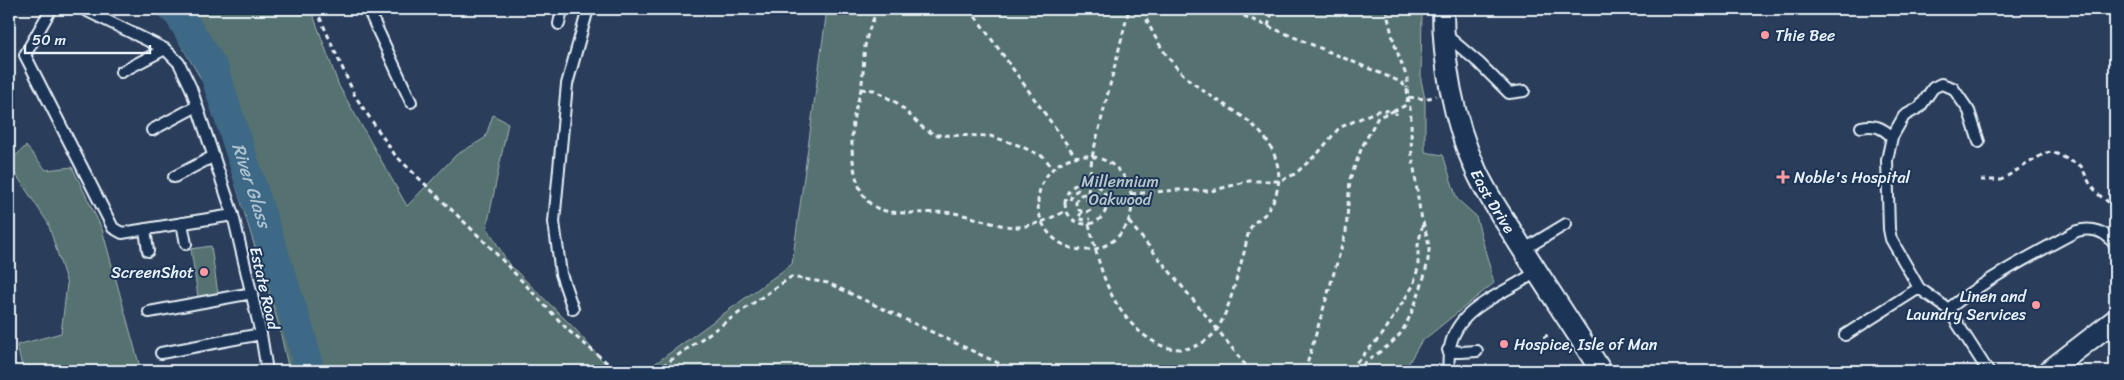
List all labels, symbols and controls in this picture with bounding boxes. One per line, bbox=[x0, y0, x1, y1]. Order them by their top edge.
place label: Thie Bee bbox=[1775, 21, 1835, 50]
scale bar bbox=[25, 22, 150, 54]
text: 50 m bbox=[32, 27, 67, 53]
marker: Thie Bee bbox=[1759, 29, 1771, 41]
water label: River Glass bbox=[223, 139, 281, 234]
place label: Noble's Hospital bbox=[1794, 163, 1910, 192]
street label: East Drive bbox=[1462, 164, 1524, 240]
park label: Millennium Oakwood bbox=[1081, 167, 1159, 214]
marker: Noble's Hospital bbox=[1776, 170, 1790, 184]
street label: Estate Road bbox=[241, 244, 288, 334]
place label: ScreenShot bbox=[111, 258, 194, 287]
marker: ScreenShot bbox=[198, 266, 210, 278]
place label: Linen and Laundry Services bbox=[1906, 282, 2028, 329]
marker: Linen and Laundry Services bbox=[2030, 299, 2042, 311]
place label: Hospice, Isle of Man bbox=[1514, 330, 1658, 359]
marker: Hospice, Isle of Man bbox=[1498, 338, 1510, 350]

